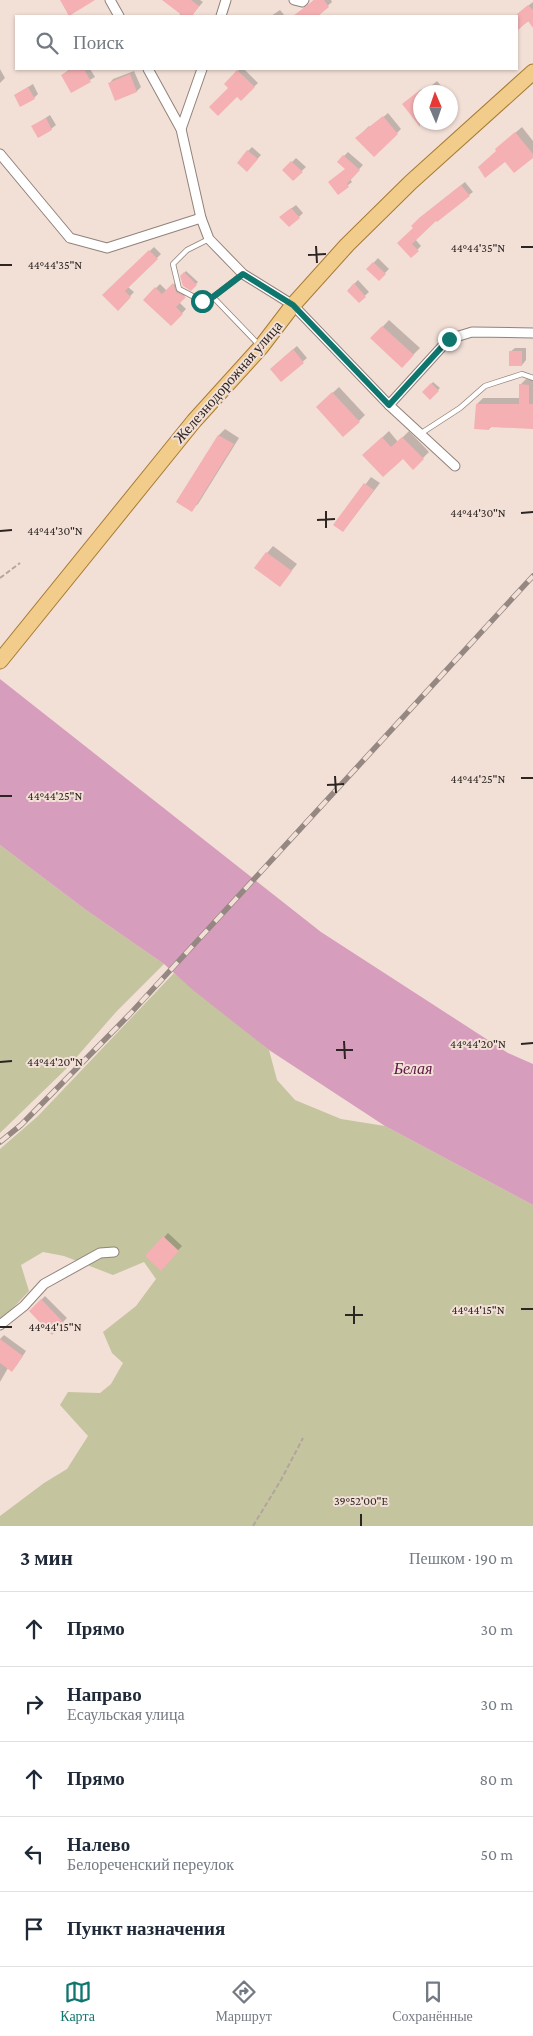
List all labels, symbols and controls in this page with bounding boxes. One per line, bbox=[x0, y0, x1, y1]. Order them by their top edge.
search box bbox=[15, 15, 518, 70]
icon: search bbox=[33, 29, 61, 57]
text: Поиск bbox=[73, 32, 124, 53]
north arrow bbox=[413, 85, 458, 130]
text: 44°44'35"N bbox=[451, 241, 505, 255]
text: 44°44'35"N bbox=[28, 258, 82, 272]
route start bbox=[191, 290, 214, 313]
street label: Железнодорожная улица bbox=[171, 318, 286, 446]
route end bbox=[438, 328, 461, 351]
text: 44°44'30"N bbox=[450, 506, 506, 520]
text: 44°44'30"N bbox=[27, 524, 83, 538]
text: 44°44'25"N bbox=[451, 772, 506, 786]
text: 44°44'25"N bbox=[28, 789, 83, 803]
text: 44°44'20"N bbox=[450, 1037, 506, 1051]
text: 44°44'20"N bbox=[27, 1055, 83, 1069]
water label: Белая bbox=[393, 1060, 432, 1077]
text: 44°44'15"N bbox=[451, 1303, 505, 1317]
text: 44°44'15"N bbox=[28, 1320, 82, 1334]
text: 39°52'00"E bbox=[334, 1494, 388, 1508]
text: 3 мин bbox=[20, 1546, 73, 1570]
text: Пешком · 190 m bbox=[409, 1550, 513, 1567]
icon: ahead bbox=[20, 1615, 48, 1643]
text: Прямо bbox=[67, 1618, 125, 1639]
text: 30 m bbox=[481, 1621, 513, 1638]
text: Направо bbox=[67, 1684, 142, 1705]
icon: right bbox=[20, 1690, 48, 1718]
text: 30 m bbox=[481, 1696, 513, 1713]
text: Есаульская улица bbox=[67, 1706, 185, 1723]
icon: ahead bbox=[20, 1765, 48, 1793]
text: Прямо bbox=[67, 1768, 125, 1789]
text: 80 m bbox=[479, 1771, 513, 1788]
text: Налево bbox=[67, 1834, 130, 1855]
icon: left bbox=[20, 1840, 48, 1868]
text: 50 m bbox=[481, 1846, 513, 1863]
text: Белореченский переулок bbox=[67, 1856, 234, 1873]
icon: arrive bbox=[20, 1915, 48, 1943]
text: Пункт назначения bbox=[67, 1918, 225, 1939]
tab: Карта bbox=[60, 1978, 95, 2025]
tab: Маршрут bbox=[215, 1978, 272, 2025]
tab: Сохранённые bbox=[392, 1978, 473, 2025]

